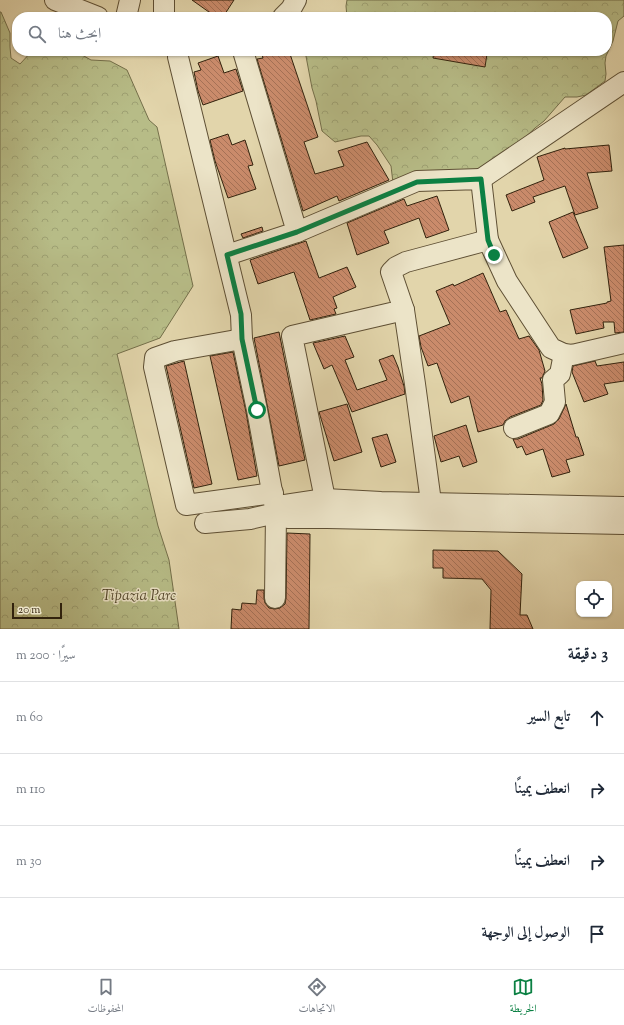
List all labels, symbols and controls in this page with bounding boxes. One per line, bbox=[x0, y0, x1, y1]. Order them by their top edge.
search box bbox=[12, 12, 612, 56]
icon: search bbox=[26, 23, 48, 45]
text: ابحث هنا bbox=[58, 24, 101, 45]
route end bbox=[485, 246, 503, 264]
route start bbox=[248, 401, 266, 419]
map controls bbox=[576, 581, 612, 617]
button: locate bbox=[576, 581, 612, 617]
park label: Tipazia Parc bbox=[102, 586, 176, 607]
scale bar bbox=[12, 601, 62, 620]
text: 20 m bbox=[18, 602, 40, 618]
text: 3 دقيقة bbox=[568, 643, 608, 667]
text: سيرًا · 200 m bbox=[16, 647, 76, 665]
text: تابع السير bbox=[528, 707, 570, 728]
icon: ahead bbox=[586, 707, 608, 729]
text: 60 m bbox=[16, 709, 43, 727]
text: انعطف يمينًا bbox=[515, 779, 570, 800]
icon: right bbox=[586, 779, 608, 801]
text: 110 m bbox=[16, 781, 45, 799]
text: انعطف يمينًا bbox=[515, 851, 570, 872]
icon: right bbox=[586, 851, 608, 873]
text: 30 m bbox=[16, 853, 42, 871]
text: الوصول إلى الوجهة bbox=[481, 923, 570, 944]
icon: arrive bbox=[586, 923, 608, 945]
tab: المحفوظات bbox=[87, 976, 124, 1019]
tab: الاتجاهات bbox=[298, 976, 335, 1019]
tab: الخريطة bbox=[510, 976, 537, 1019]

